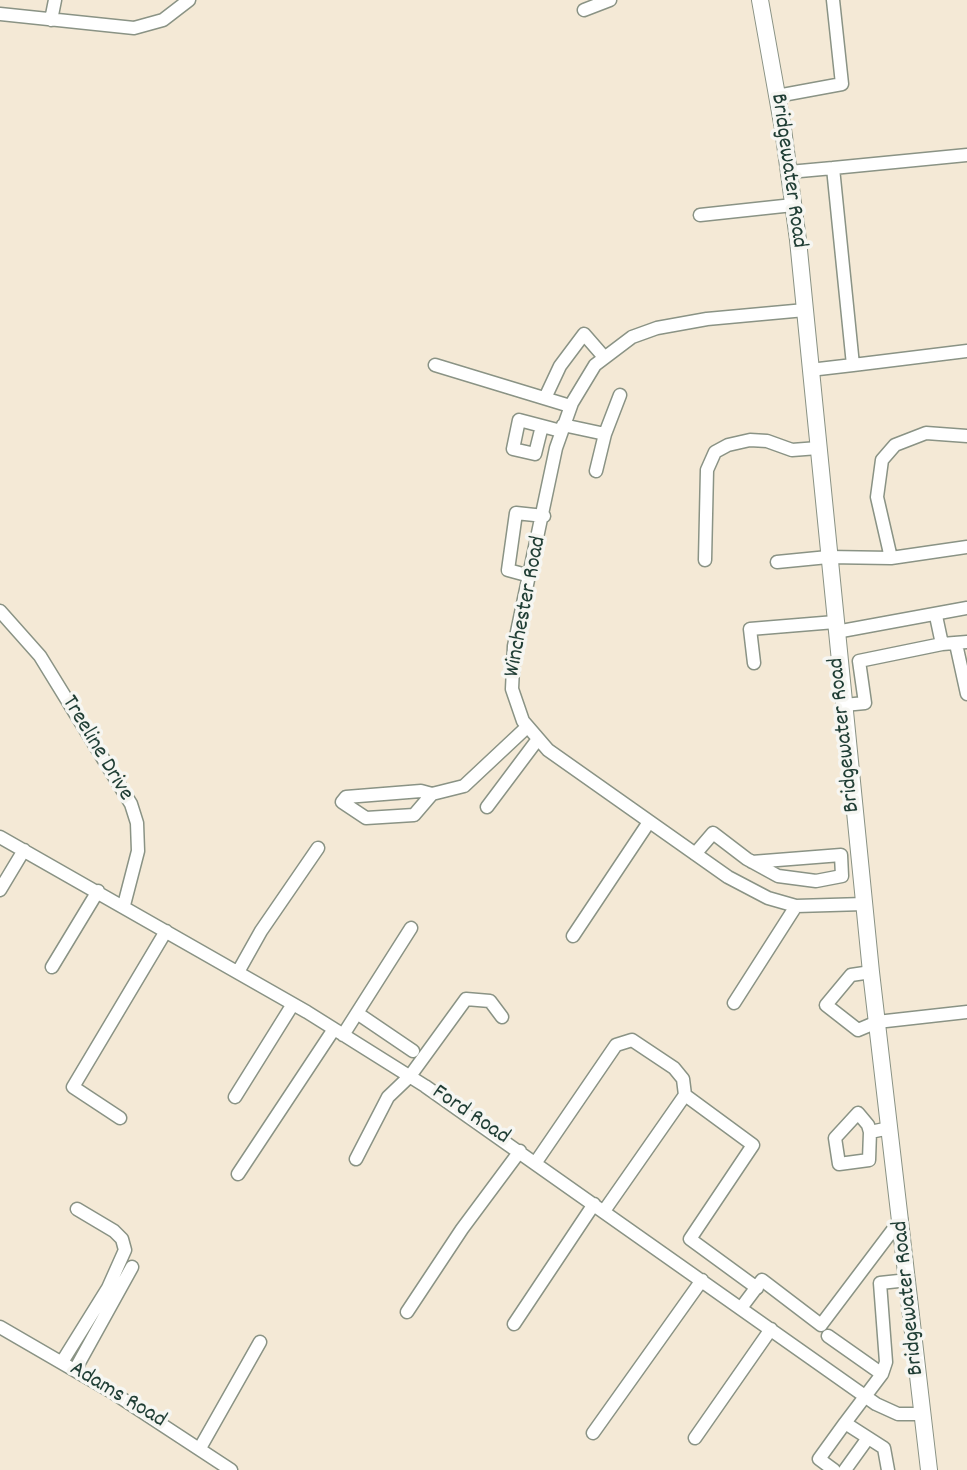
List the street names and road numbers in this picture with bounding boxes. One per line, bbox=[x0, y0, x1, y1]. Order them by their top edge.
street label: Bridgewater Road bbox=[763, 92, 811, 250]
street label: Winchester Road bbox=[500, 534, 554, 680]
street label: Bridgewater Road bbox=[824, 656, 868, 814]
street label: Treeline Drive bbox=[54, 691, 138, 807]
street label: Ford Road bbox=[426, 1080, 514, 1152]
street label: Bridgewater Road bbox=[888, 1219, 932, 1377]
street label: Adams Road bbox=[64, 1356, 170, 1436]

